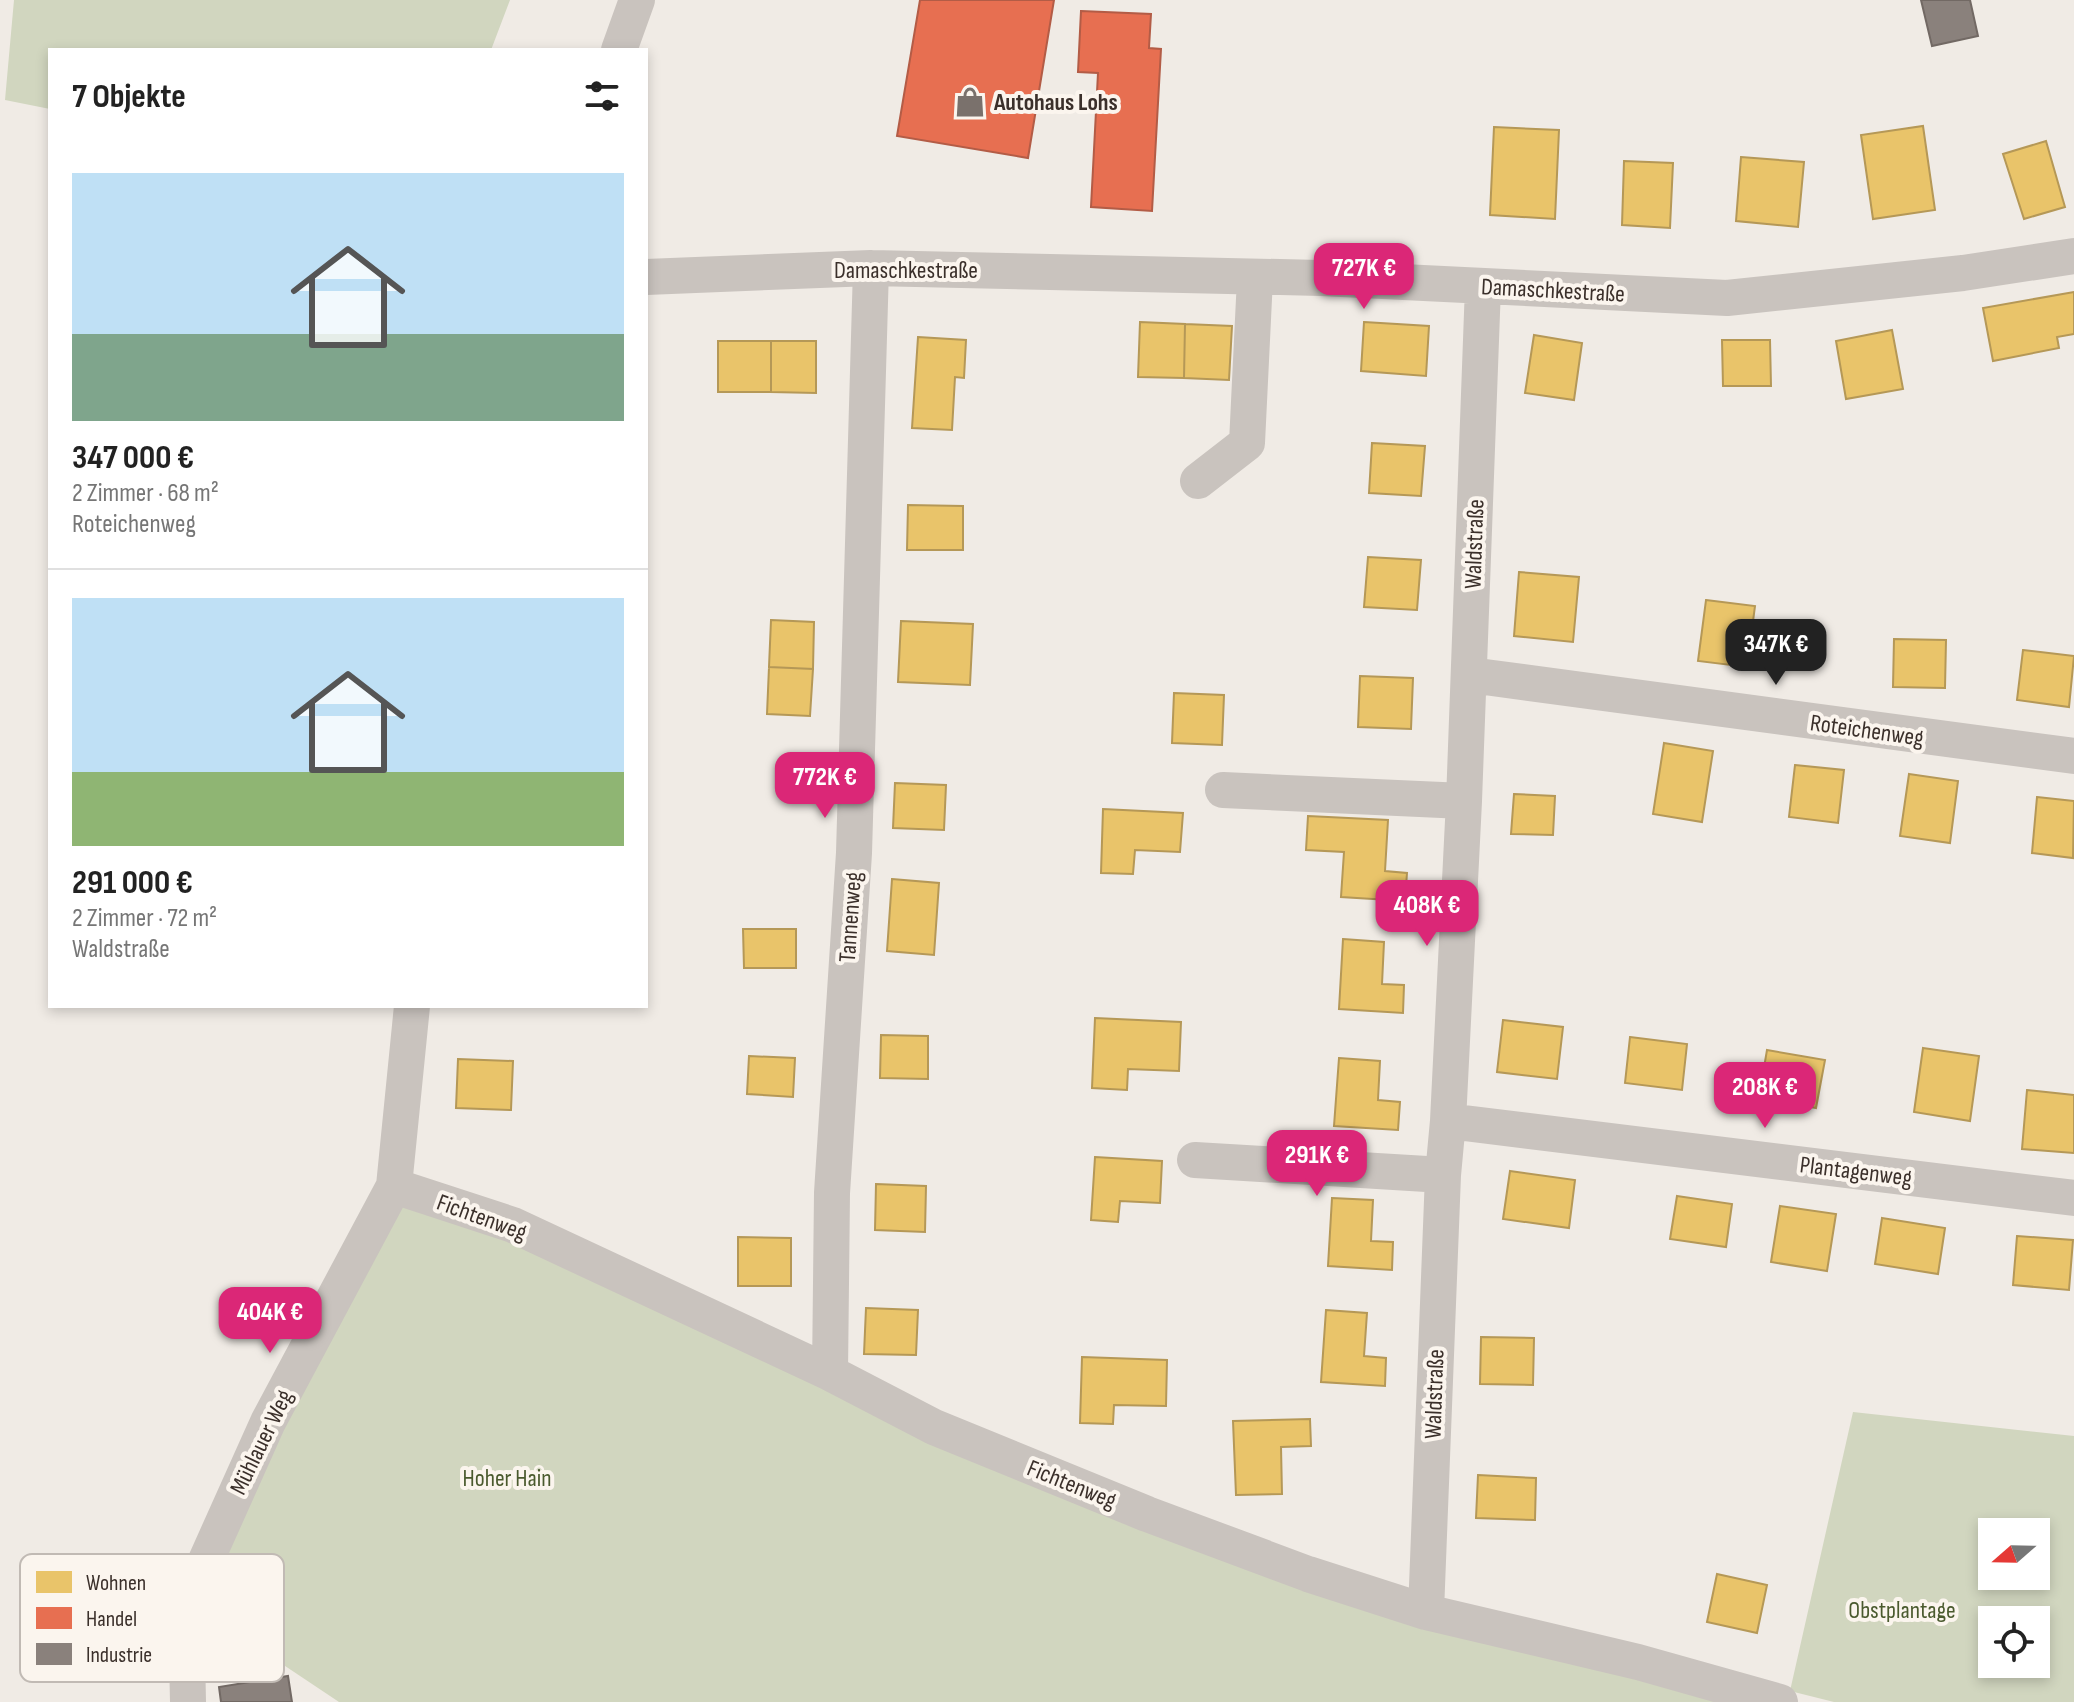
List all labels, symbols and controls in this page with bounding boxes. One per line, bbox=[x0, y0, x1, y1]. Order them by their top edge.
icon: filters bbox=[580, 74, 624, 118]
text: 7 Objekte bbox=[72, 76, 186, 117]
shop icon: Autohaus Lohs bbox=[953, 85, 987, 119]
place label: Autohaus Lohs bbox=[993, 88, 1118, 117]
icon: home bbox=[276, 225, 420, 369]
pin: 727K € bbox=[1299, 243, 1429, 311]
text: 727K € bbox=[1332, 253, 1396, 284]
street label: Damaschkestraße bbox=[834, 256, 978, 285]
street label: Damaschkestraße bbox=[1480, 272, 1626, 309]
text: 347 000 € bbox=[72, 437, 194, 478]
text: 2 Zimmer · 68 m² bbox=[72, 478, 219, 509]
street label: Waldstraße bbox=[1458, 498, 1491, 590]
text: Roteichenweg bbox=[72, 509, 196, 540]
pin: 347K € bbox=[1711, 619, 1841, 687]
text: 347K € bbox=[1743, 629, 1809, 660]
icon: home bbox=[276, 650, 420, 794]
street label: Roteichenweg bbox=[1808, 708, 1926, 753]
pin: 772K € bbox=[760, 752, 890, 820]
text: 772K € bbox=[793, 762, 857, 793]
text: 291 000 € bbox=[72, 862, 193, 903]
street label: Tannenweg bbox=[833, 871, 868, 963]
pin: 408K € bbox=[1362, 880, 1492, 948]
text: 408K € bbox=[1394, 890, 1460, 921]
text: 2 Zimmer · 72 m² bbox=[72, 903, 217, 934]
text: Waldstraße bbox=[72, 934, 170, 965]
pin: 208K € bbox=[1700, 1062, 1830, 1130]
text: 208K € bbox=[1732, 1072, 1798, 1103]
pin: 291K € bbox=[1252, 1130, 1382, 1198]
text: 291K € bbox=[1285, 1140, 1349, 1171]
street label: Plantagenweg bbox=[1798, 1150, 1914, 1193]
street label: Fichtenweg bbox=[433, 1188, 531, 1247]
pin: 404K € bbox=[205, 1287, 335, 1355]
text: 404K € bbox=[237, 1297, 303, 1328]
street label: Waldstraße bbox=[1418, 1348, 1451, 1440]
street label: Mühlauer Weg bbox=[224, 1385, 299, 1499]
street label: Fichtenweg bbox=[1023, 1453, 1121, 1515]
park label: Hoher Hain bbox=[463, 1464, 551, 1493]
north arrow bbox=[1978, 1518, 2050, 1590]
map controls bbox=[1978, 1518, 2050, 1678]
legend bbox=[20, 1554, 284, 1682]
text: Wohnen bbox=[86, 1570, 146, 1597]
park label: Obstplantage bbox=[1848, 1596, 1956, 1625]
text: Handel bbox=[86, 1606, 137, 1633]
button: locate bbox=[1978, 1606, 2050, 1678]
text: Industrie bbox=[86, 1642, 152, 1669]

